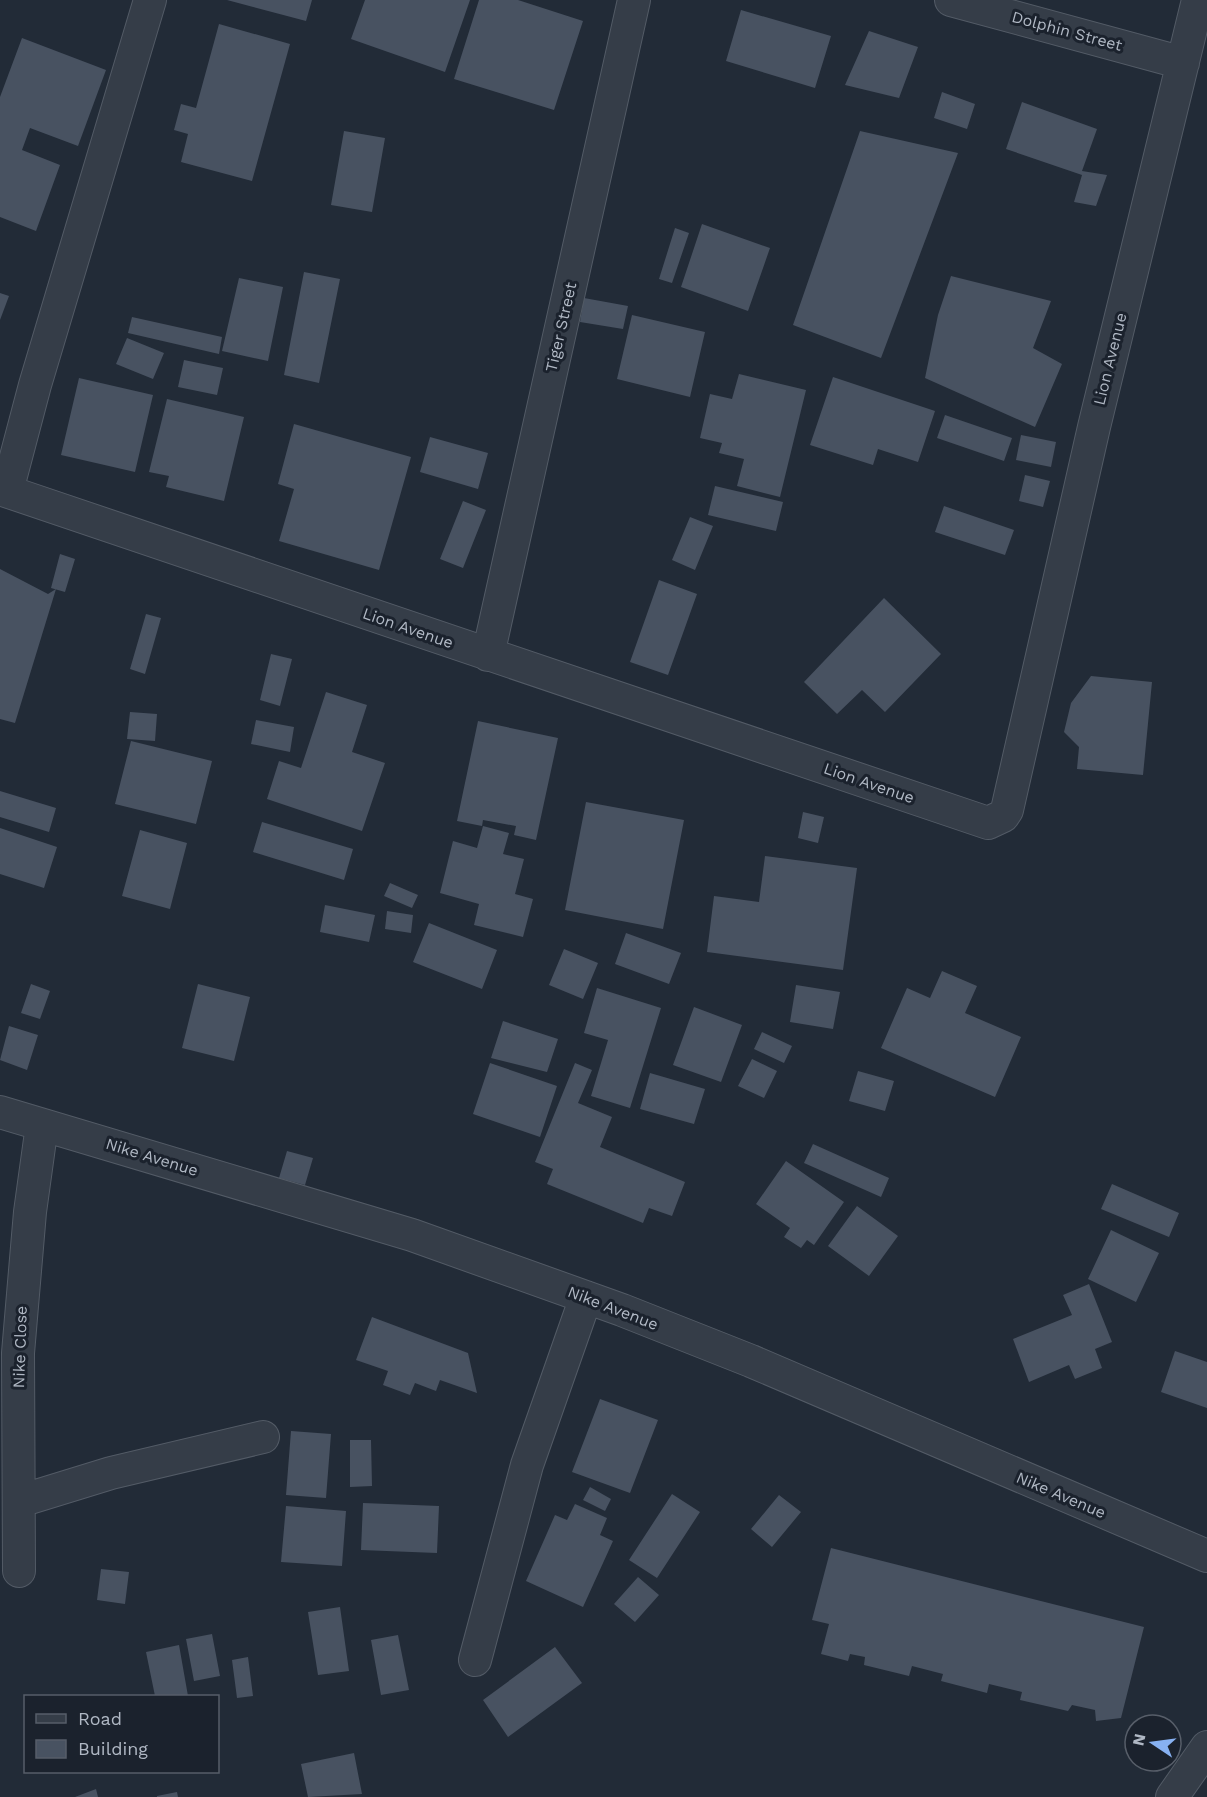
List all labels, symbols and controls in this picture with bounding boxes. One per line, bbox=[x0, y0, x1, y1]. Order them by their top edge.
street label: Dolphin Street bbox=[1010, 7, 1125, 55]
street label: Tiger Street bbox=[541, 280, 581, 374]
street label: Lion Avenue bbox=[1089, 311, 1131, 407]
street label: Lion Avenue bbox=[360, 604, 456, 652]
street label: Lion Avenue bbox=[821, 759, 917, 807]
street label: Nike Avenue bbox=[104, 1134, 200, 1180]
street label: Nike Avenue bbox=[565, 1282, 661, 1334]
street label: Nike Close bbox=[9, 1305, 31, 1389]
street label: Nike Avenue bbox=[1013, 1468, 1109, 1522]
legend bbox=[24, 1695, 219, 1773]
text: Road bbox=[78, 1708, 122, 1729]
north arrow bbox=[1123, 1713, 1183, 1773]
text: N bbox=[1128, 1732, 1149, 1748]
text: Building bbox=[78, 1738, 148, 1759]

